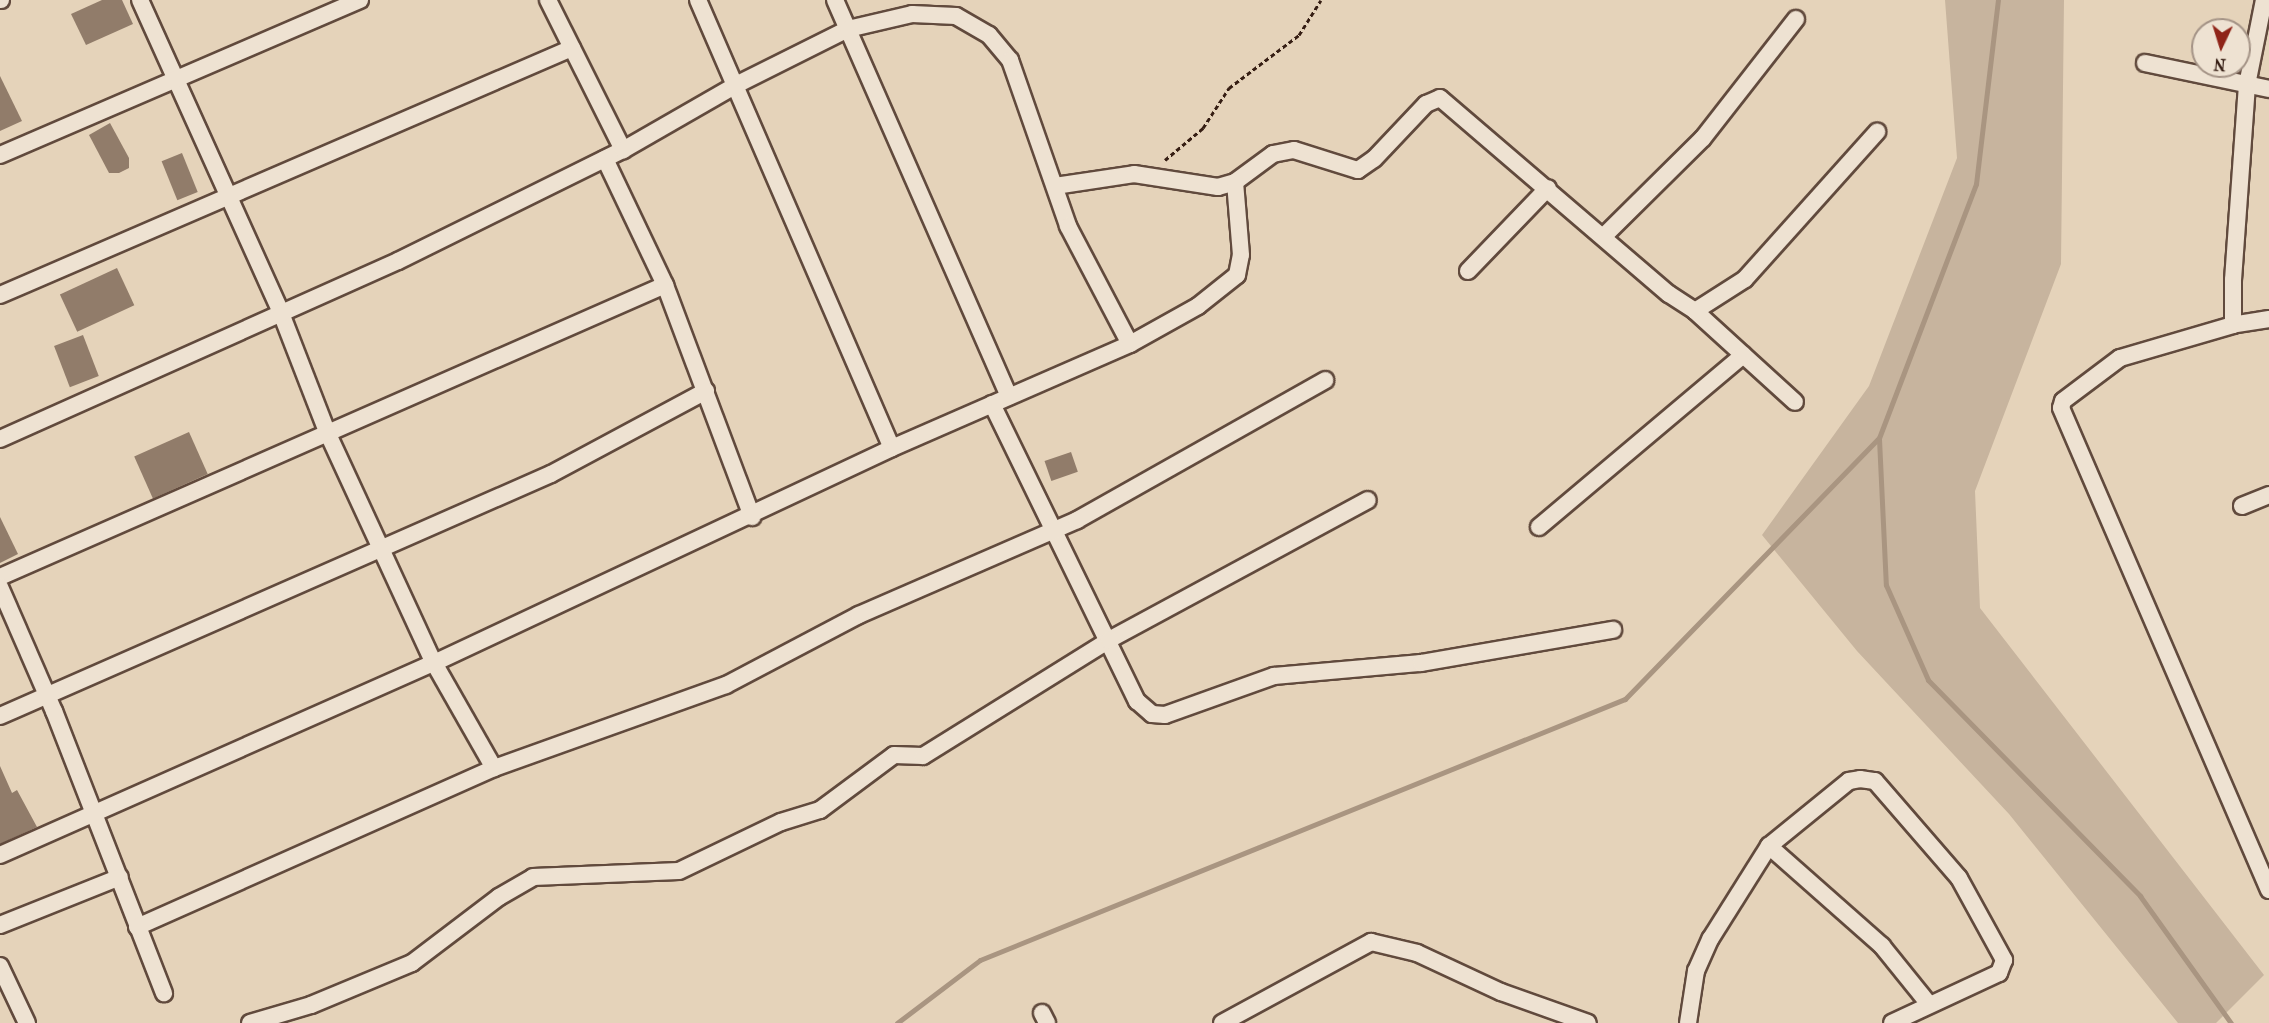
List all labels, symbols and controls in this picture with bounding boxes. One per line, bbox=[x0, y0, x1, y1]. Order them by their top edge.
north arrow bbox=[2191, 18, 2251, 78]
text: N bbox=[2213, 55, 2227, 74]

